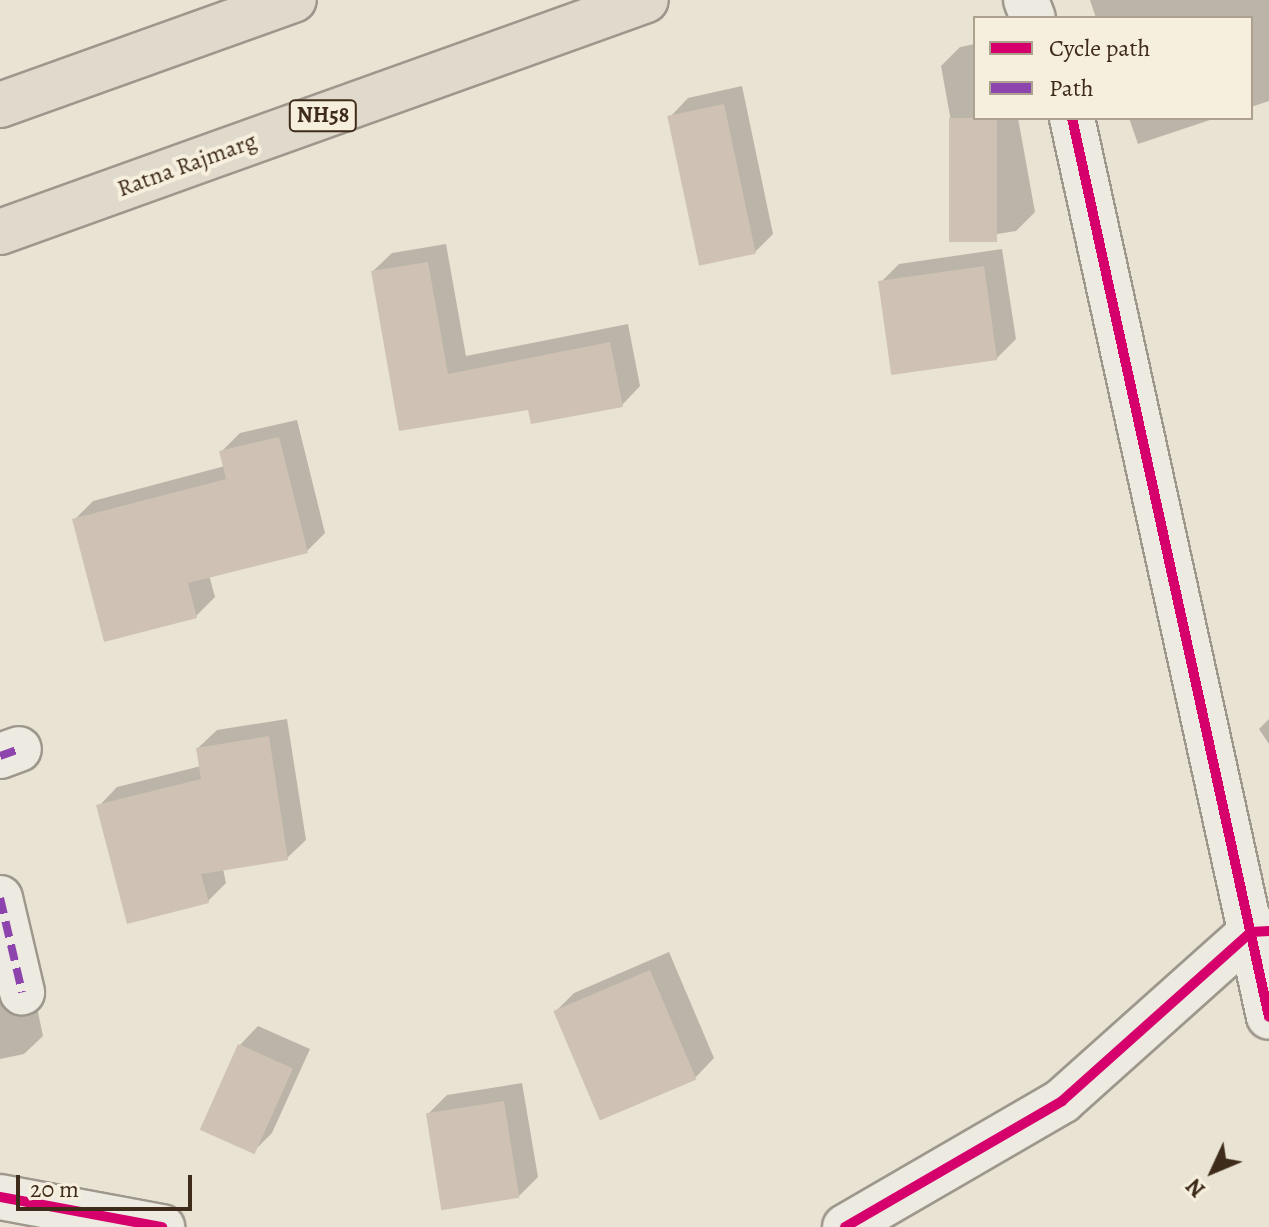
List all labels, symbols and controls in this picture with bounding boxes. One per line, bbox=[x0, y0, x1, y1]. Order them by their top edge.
legend bbox=[973, 16, 1253, 120]
text: Cycle path bbox=[1049, 32, 1150, 64]
text: Path bbox=[1049, 72, 1094, 104]
road number: NH58 bbox=[287, 98, 359, 134]
street label: Ratna Rajmarg bbox=[113, 126, 261, 204]
north arrow bbox=[1173, 1131, 1253, 1211]
scale bar bbox=[20, 1159, 196, 1209]
text: N bbox=[1179, 1171, 1212, 1204]
text: 20 m bbox=[30, 1173, 79, 1205]

